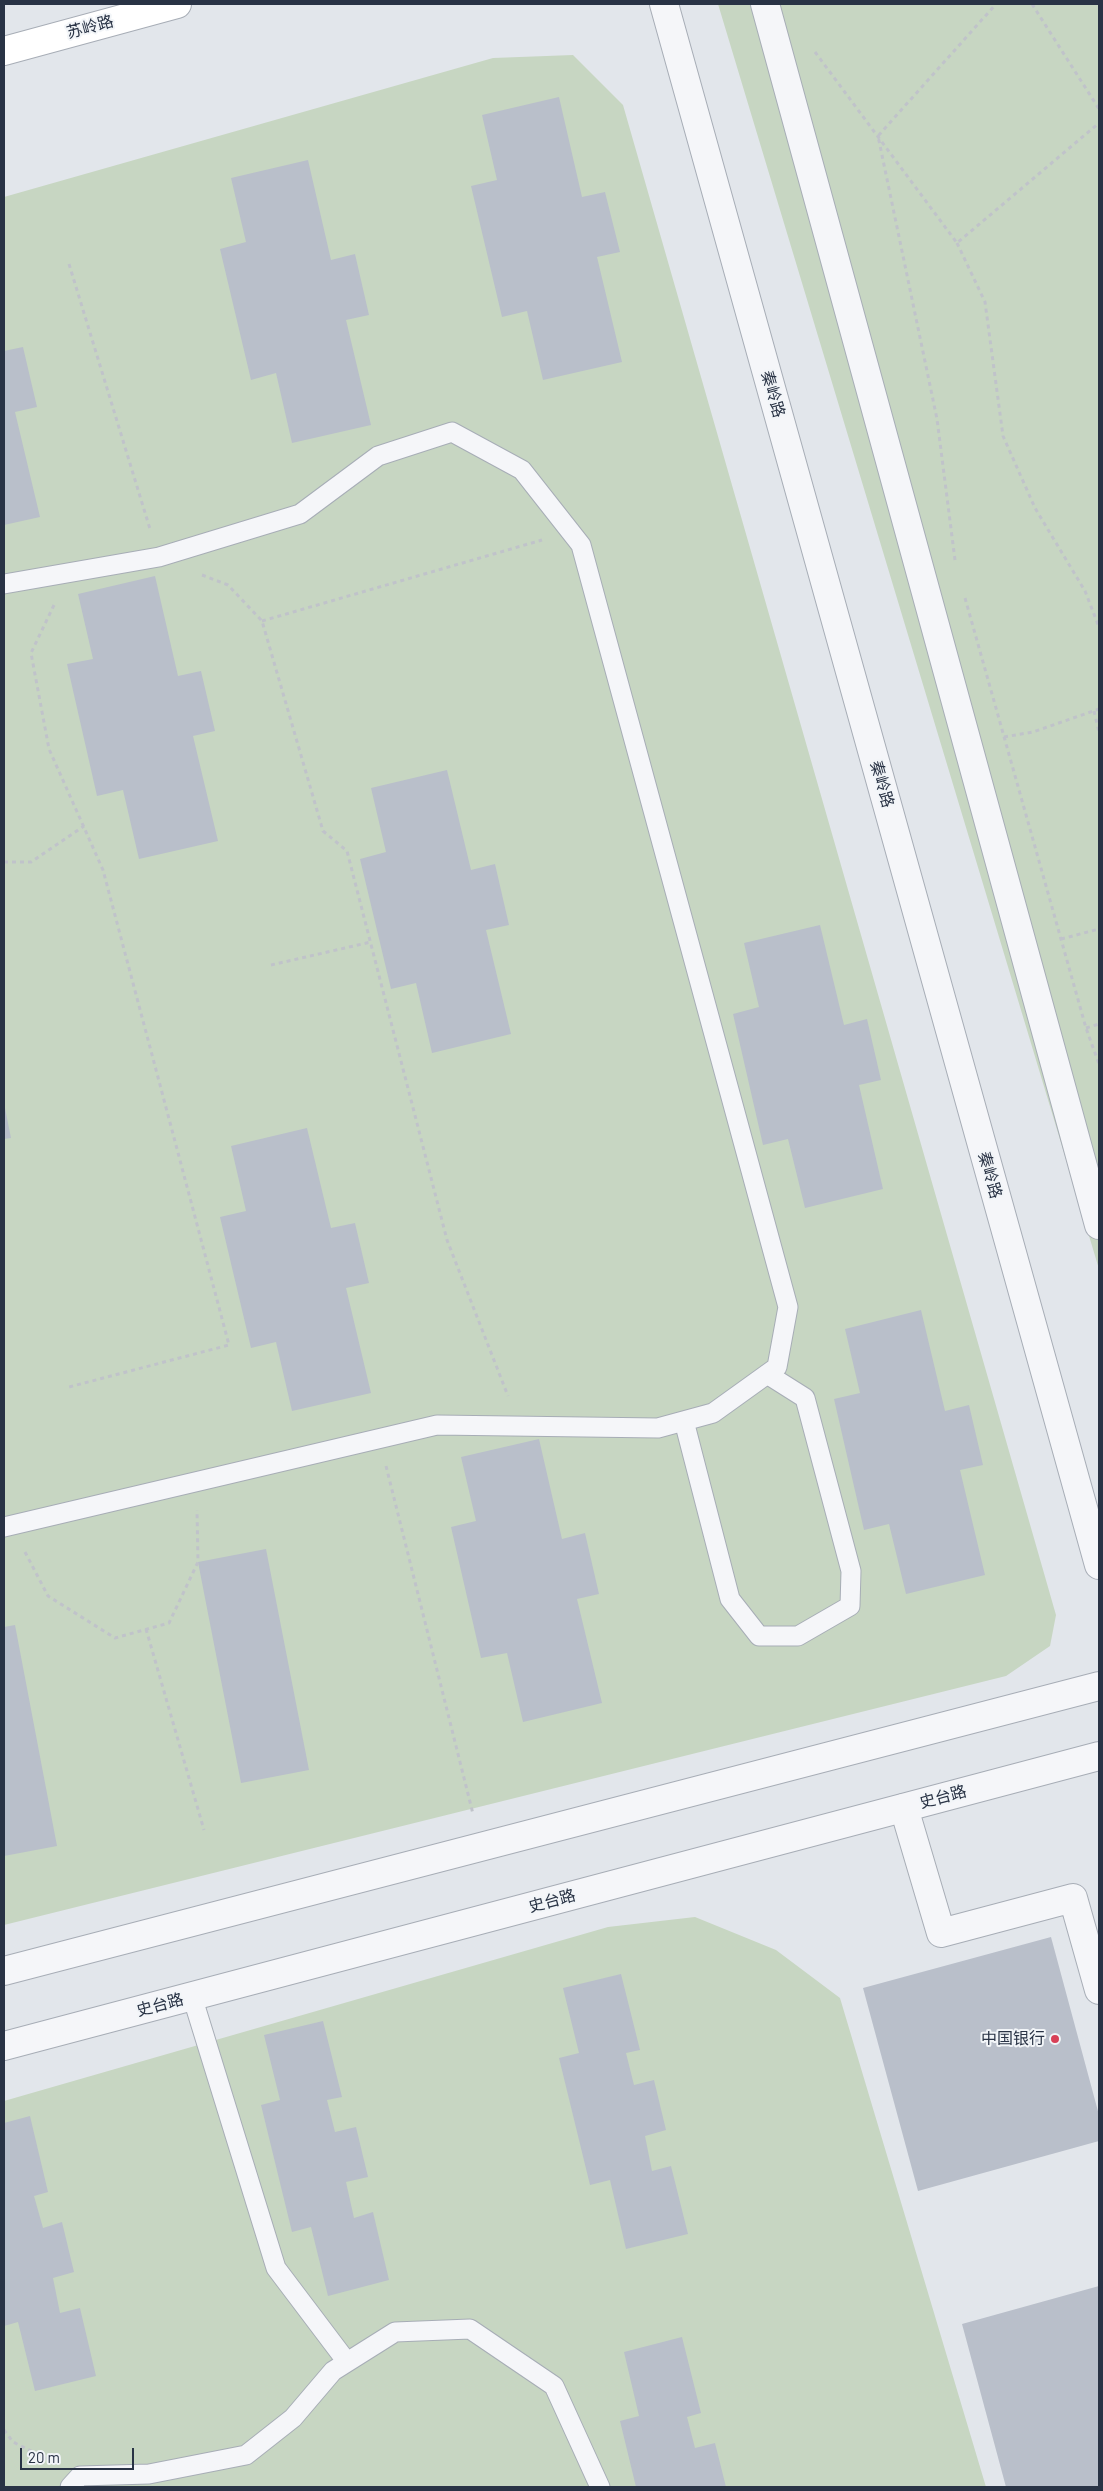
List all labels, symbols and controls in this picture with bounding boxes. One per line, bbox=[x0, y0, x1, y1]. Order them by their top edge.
street label: 苏岭路 bbox=[64, 12, 116, 42]
street label: 秦岭路 bbox=[757, 368, 789, 420]
street label: 秦岭路 bbox=[866, 758, 898, 810]
street label: 秦岭路 bbox=[974, 1149, 1006, 1201]
street label: 史台路 bbox=[917, 1782, 969, 1812]
street label: 史台路 bbox=[526, 1886, 578, 1916]
street label: 史台路 bbox=[134, 1990, 186, 2020]
place label: 中国银行 bbox=[981, 2029, 1045, 2049]
marker: 中国银行 bbox=[1049, 2033, 1061, 2045]
scale bar bbox=[22, 2438, 136, 2470]
text: 20 m bbox=[28, 2448, 60, 2466]

